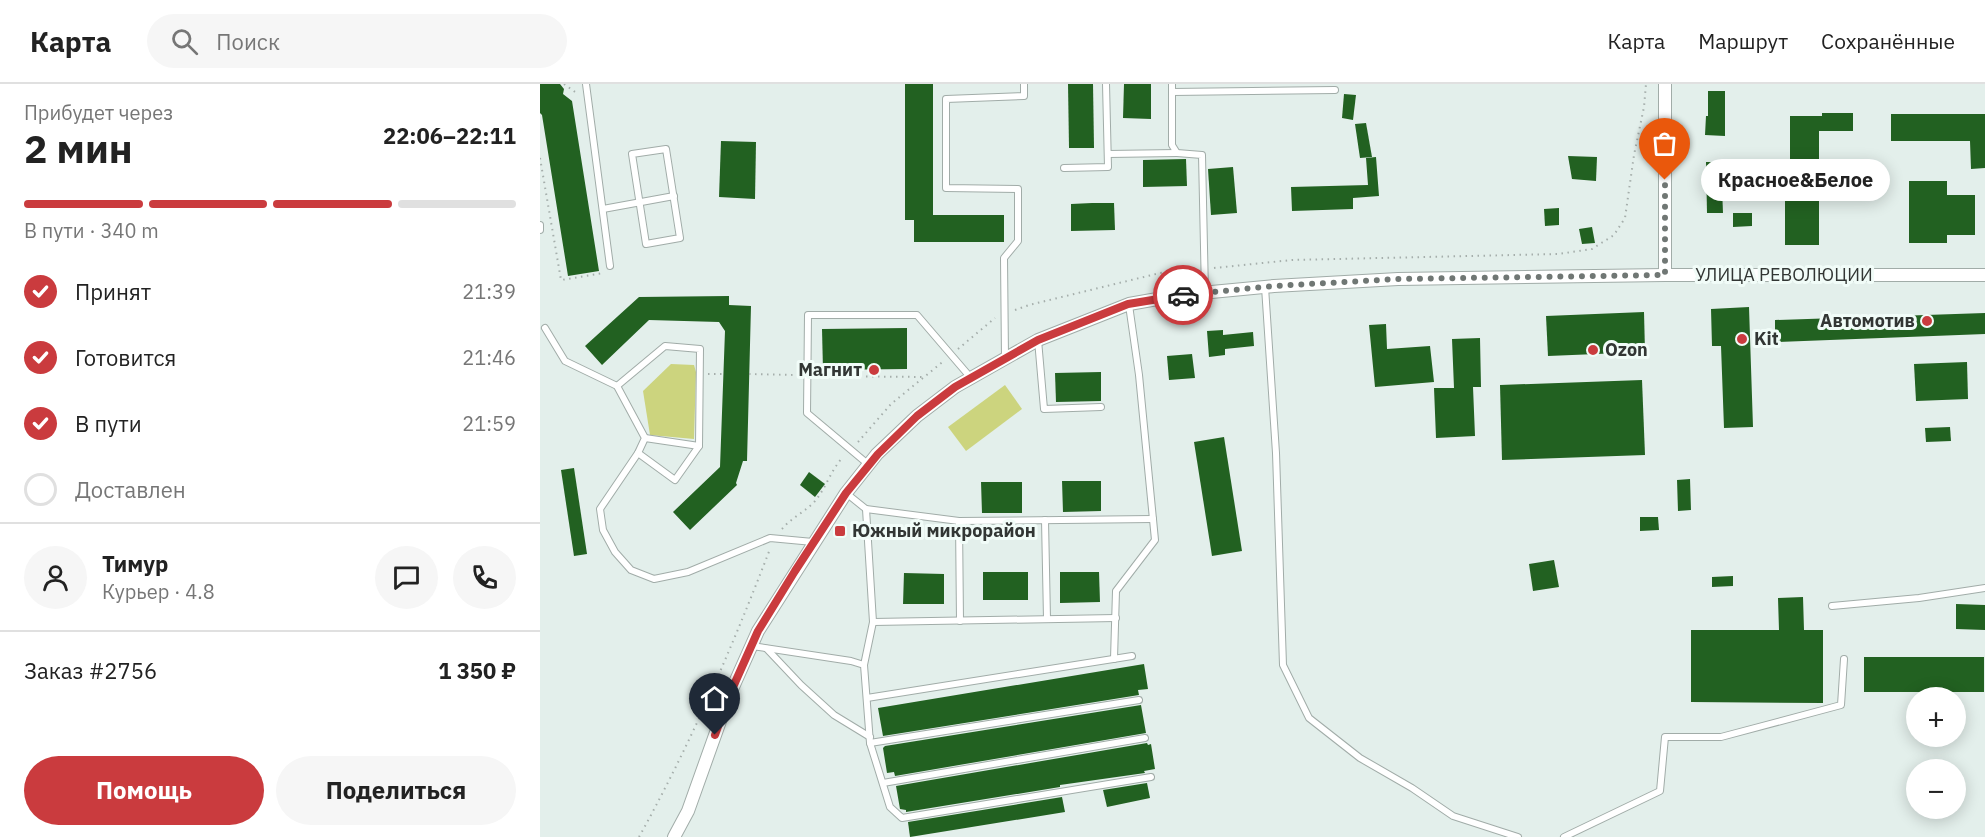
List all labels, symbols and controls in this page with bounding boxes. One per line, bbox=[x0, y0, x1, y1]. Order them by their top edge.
search box bbox=[147, 14, 567, 68]
text: Карта bbox=[30, 23, 111, 60]
icon: search bbox=[168, 25, 201, 58]
text: Поиск bbox=[216, 27, 280, 56]
text: Карта bbox=[1607, 27, 1665, 55]
text: Маршрут bbox=[1698, 27, 1788, 55]
text: Сохранённые bbox=[1821, 27, 1955, 55]
text: Прибудет через bbox=[24, 99, 173, 126]
pin bbox=[1639, 118, 1690, 180]
text: 22:06–22:11 bbox=[383, 121, 516, 150]
text: 2 мин bbox=[24, 123, 133, 174]
icon: bag bbox=[1648, 127, 1681, 160]
callout: Красное&Белое bbox=[1701, 159, 1890, 201]
text: Красное&Белое bbox=[1718, 166, 1873, 193]
text: В пути · 340 m bbox=[24, 217, 159, 244]
street label: УЛИЦА РЕВОЛЮЦИИ bbox=[1695, 263, 1873, 286]
courier bbox=[1153, 265, 1213, 325]
icon: check bbox=[24, 275, 57, 308]
text: Принят bbox=[75, 277, 151, 306]
text: 21:39 bbox=[462, 278, 516, 305]
icon: car bbox=[1167, 279, 1200, 312]
place label: Автомотив bbox=[1820, 309, 1915, 332]
marker: Автомотив bbox=[1920, 314, 1934, 328]
place label: Kit bbox=[1754, 327, 1779, 350]
marker: Kit bbox=[1735, 332, 1749, 346]
place label: Ozon bbox=[1605, 338, 1648, 361]
icon: check bbox=[24, 341, 57, 374]
text: Готовится bbox=[75, 343, 176, 372]
marker: Ozon bbox=[1586, 343, 1600, 357]
text: 21:46 bbox=[462, 344, 516, 371]
place label: Магнит bbox=[798, 358, 862, 381]
marker: Магнит bbox=[867, 363, 881, 377]
icon: check bbox=[24, 407, 57, 440]
text: В пути bbox=[75, 409, 142, 438]
text: 21:59 bbox=[462, 410, 516, 437]
text: Доставлен bbox=[75, 475, 186, 504]
place label: Южный микрорайон bbox=[852, 519, 1036, 542]
marker: Южный микрорайон bbox=[833, 524, 847, 538]
button: person bbox=[24, 546, 87, 609]
button: chat bbox=[375, 546, 438, 609]
button: phone bbox=[453, 546, 516, 609]
text: Тимур bbox=[102, 549, 168, 578]
text: Курьер · 4.8 bbox=[102, 578, 215, 605]
text: Заказ #2756 bbox=[24, 656, 157, 685]
text: 1 350 ₽ bbox=[438, 656, 516, 685]
pin bbox=[689, 673, 740, 735]
icon: home bbox=[698, 682, 731, 715]
map controls bbox=[1906, 687, 1966, 819]
button: + bbox=[1906, 687, 1966, 747]
button: Помощь bbox=[24, 756, 264, 825]
button: Поделиться bbox=[276, 756, 516, 825]
button: − bbox=[1906, 759, 1966, 819]

